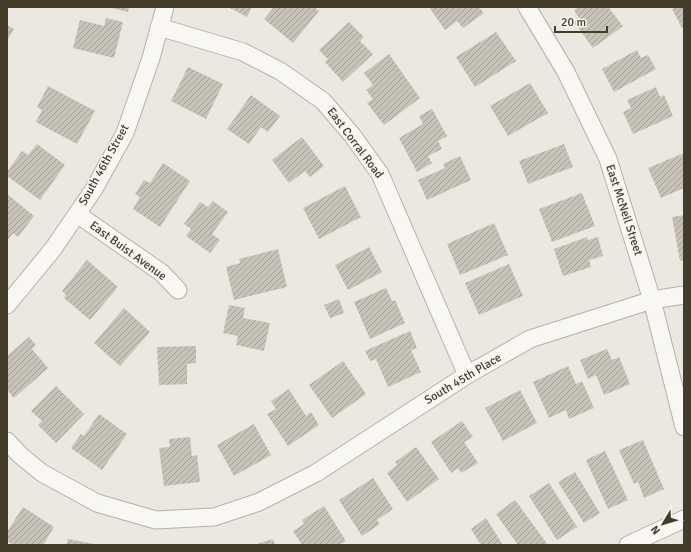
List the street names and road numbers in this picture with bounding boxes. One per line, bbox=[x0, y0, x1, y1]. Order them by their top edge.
street label: East Corral Road bbox=[323, 105, 387, 181]
street label: South 46th Street bbox=[76, 122, 132, 208]
street label: East McNeil Street bbox=[602, 162, 646, 258]
street label: East Buist Avenue bbox=[87, 218, 169, 284]
street label: South 45th Place bbox=[422, 350, 504, 408]

